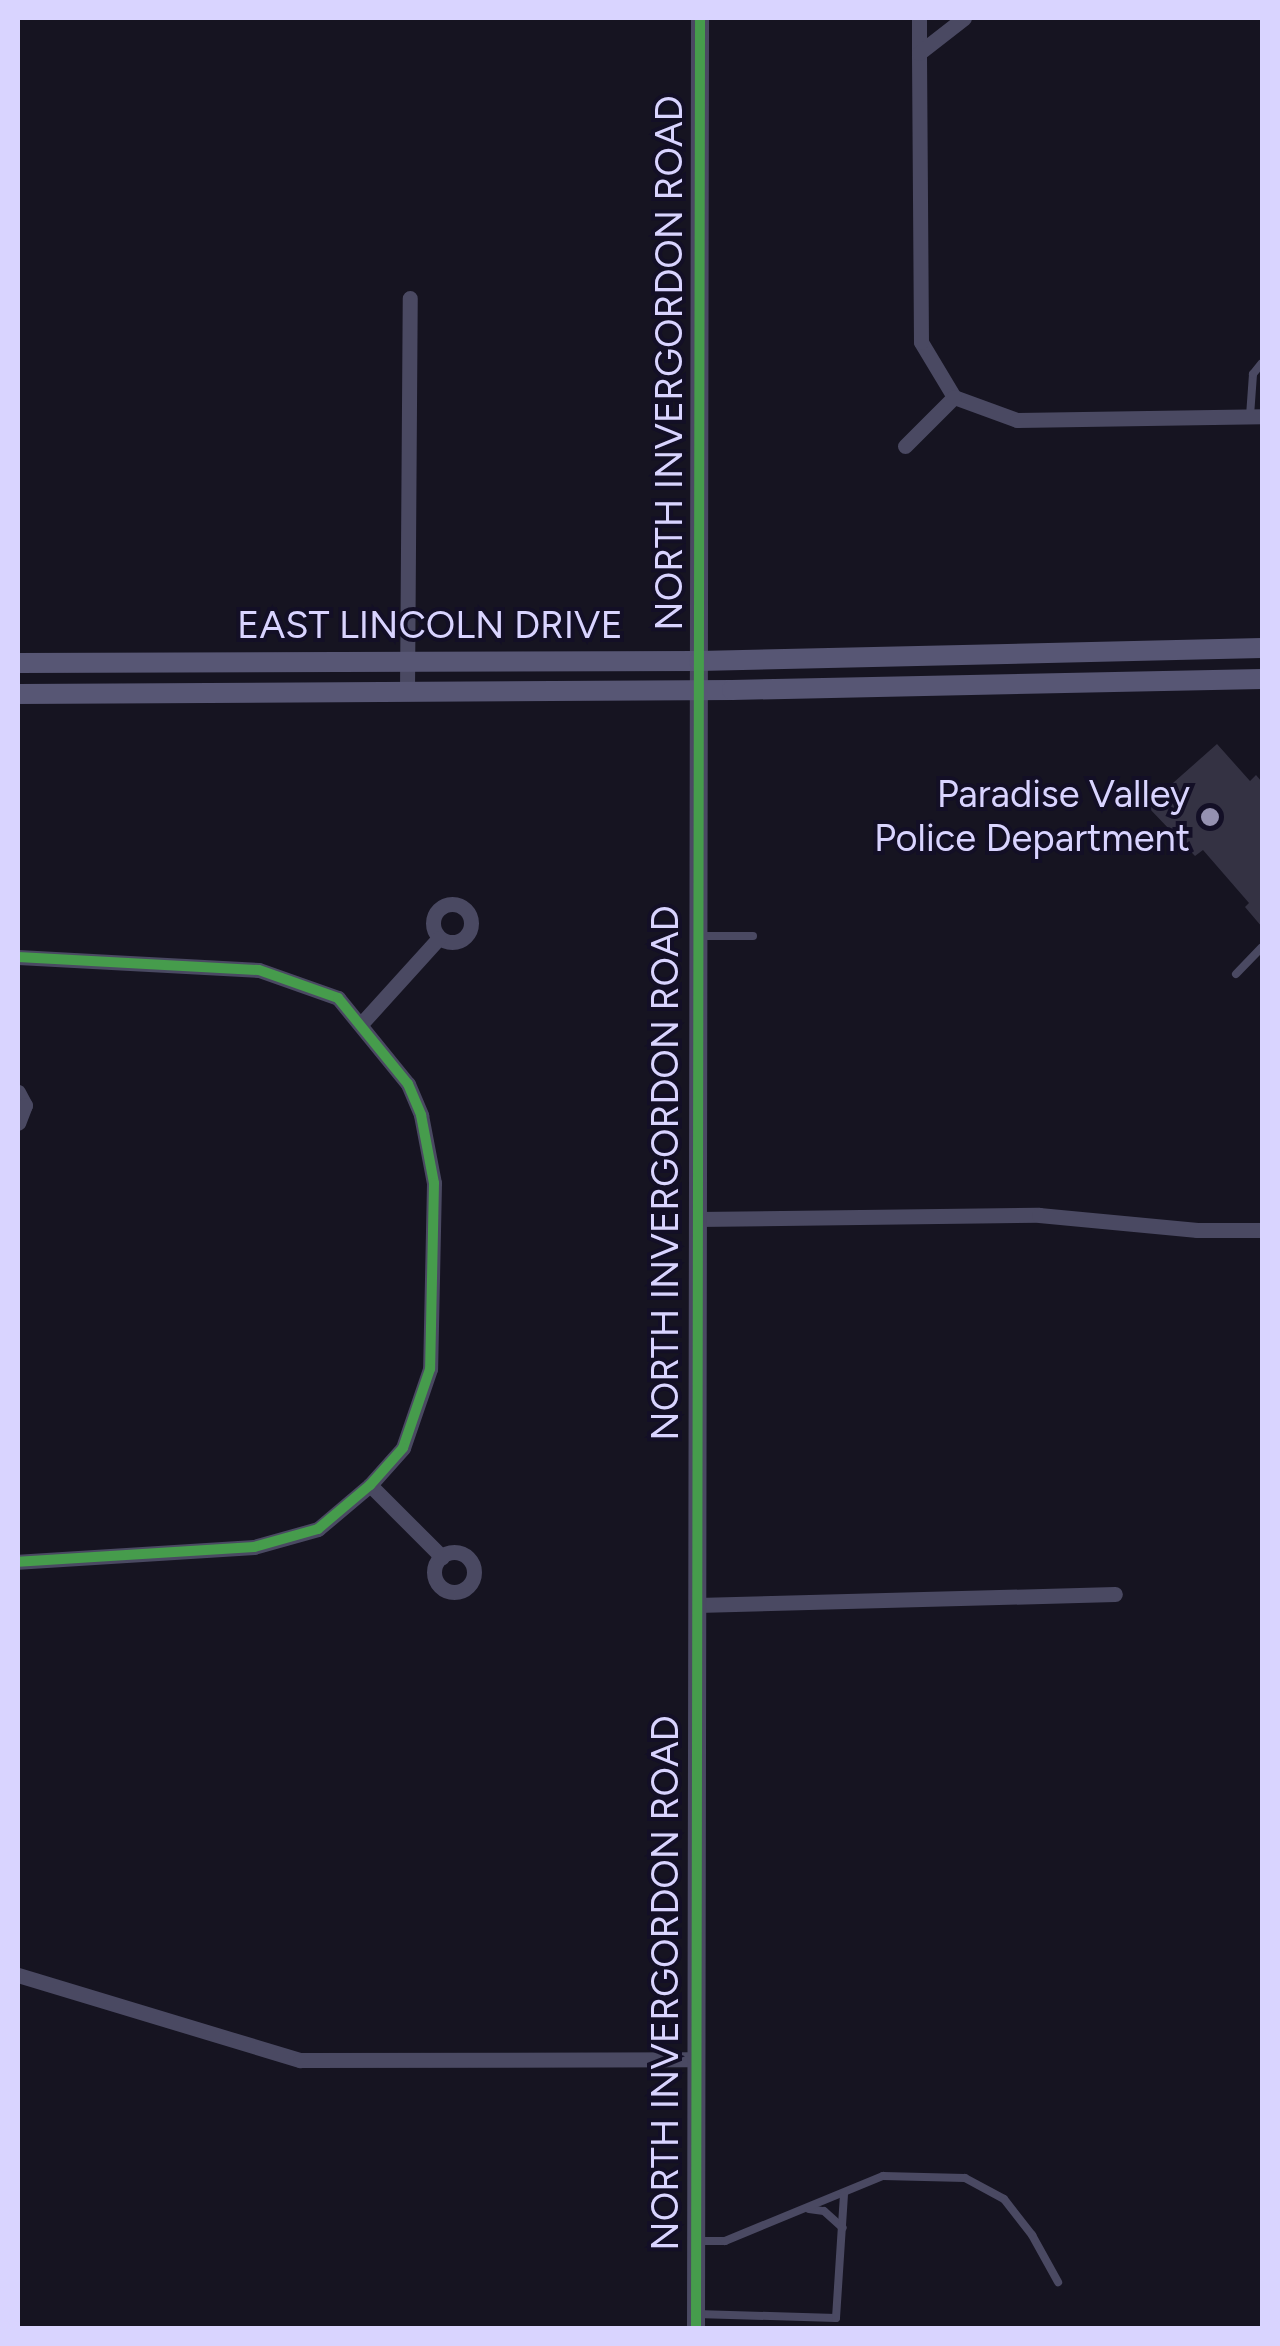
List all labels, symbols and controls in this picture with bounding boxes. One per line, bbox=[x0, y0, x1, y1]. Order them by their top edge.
street label: NORTH INVERGORDON ROAD bbox=[647, 95, 693, 631]
street label: EAST LINCOLN DRIVE bbox=[237, 603, 623, 649]
place label: Paradise Valley Police Department bbox=[874, 772, 1190, 862]
marker: Paradise Valley Police Department bbox=[1199, 806, 1221, 828]
street label: NORTH INVERGORDON ROAD bbox=[643, 905, 689, 1441]
street label: NORTH INVERGORDON ROAD bbox=[643, 1715, 689, 2251]

